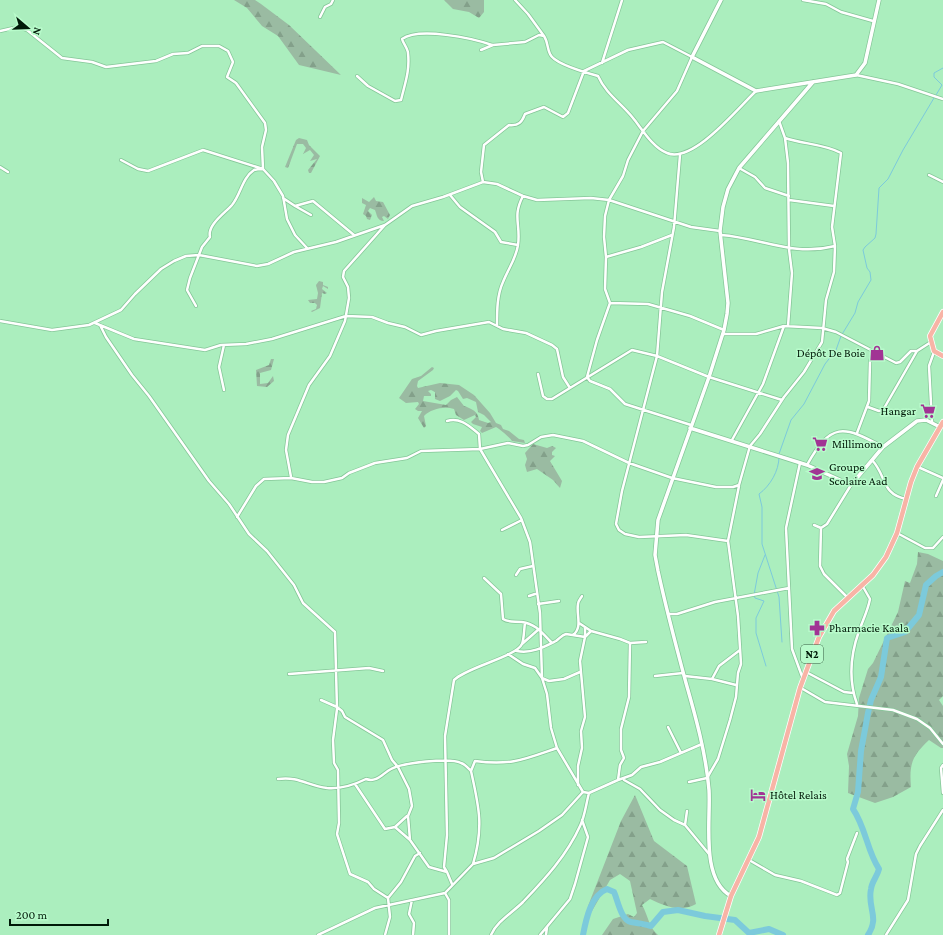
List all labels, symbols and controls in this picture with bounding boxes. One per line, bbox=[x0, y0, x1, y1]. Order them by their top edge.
north arrow bbox=[8, 8, 48, 48]
text: N bbox=[30, 26, 44, 37]
shop icon: Dépôt De Boie bbox=[868, 344, 886, 362]
place label: Dépôt De Boie bbox=[797, 346, 865, 360]
supermarket icon: Hangar bbox=[919, 402, 937, 420]
place label: Hangar bbox=[881, 404, 917, 418]
supermarket icon: Millimono bbox=[811, 435, 829, 453]
place label: Millimono bbox=[832, 437, 883, 451]
place label: Groupe Scolaire Aad bbox=[829, 460, 888, 488]
school or university icon: Groupe Scolaire Aad bbox=[808, 465, 826, 483]
pharmacy icon: Pharmacie Kaala bbox=[808, 619, 826, 637]
place label: Pharmacie Kaala bbox=[829, 621, 909, 635]
road number: N2 bbox=[801, 645, 823, 663]
hotel icon: Hôtel Relais bbox=[749, 786, 767, 804]
place label: Hôtel Relais bbox=[770, 788, 827, 802]
scale bar bbox=[10, 901, 108, 927]
text: 200 m bbox=[16, 908, 48, 922]

